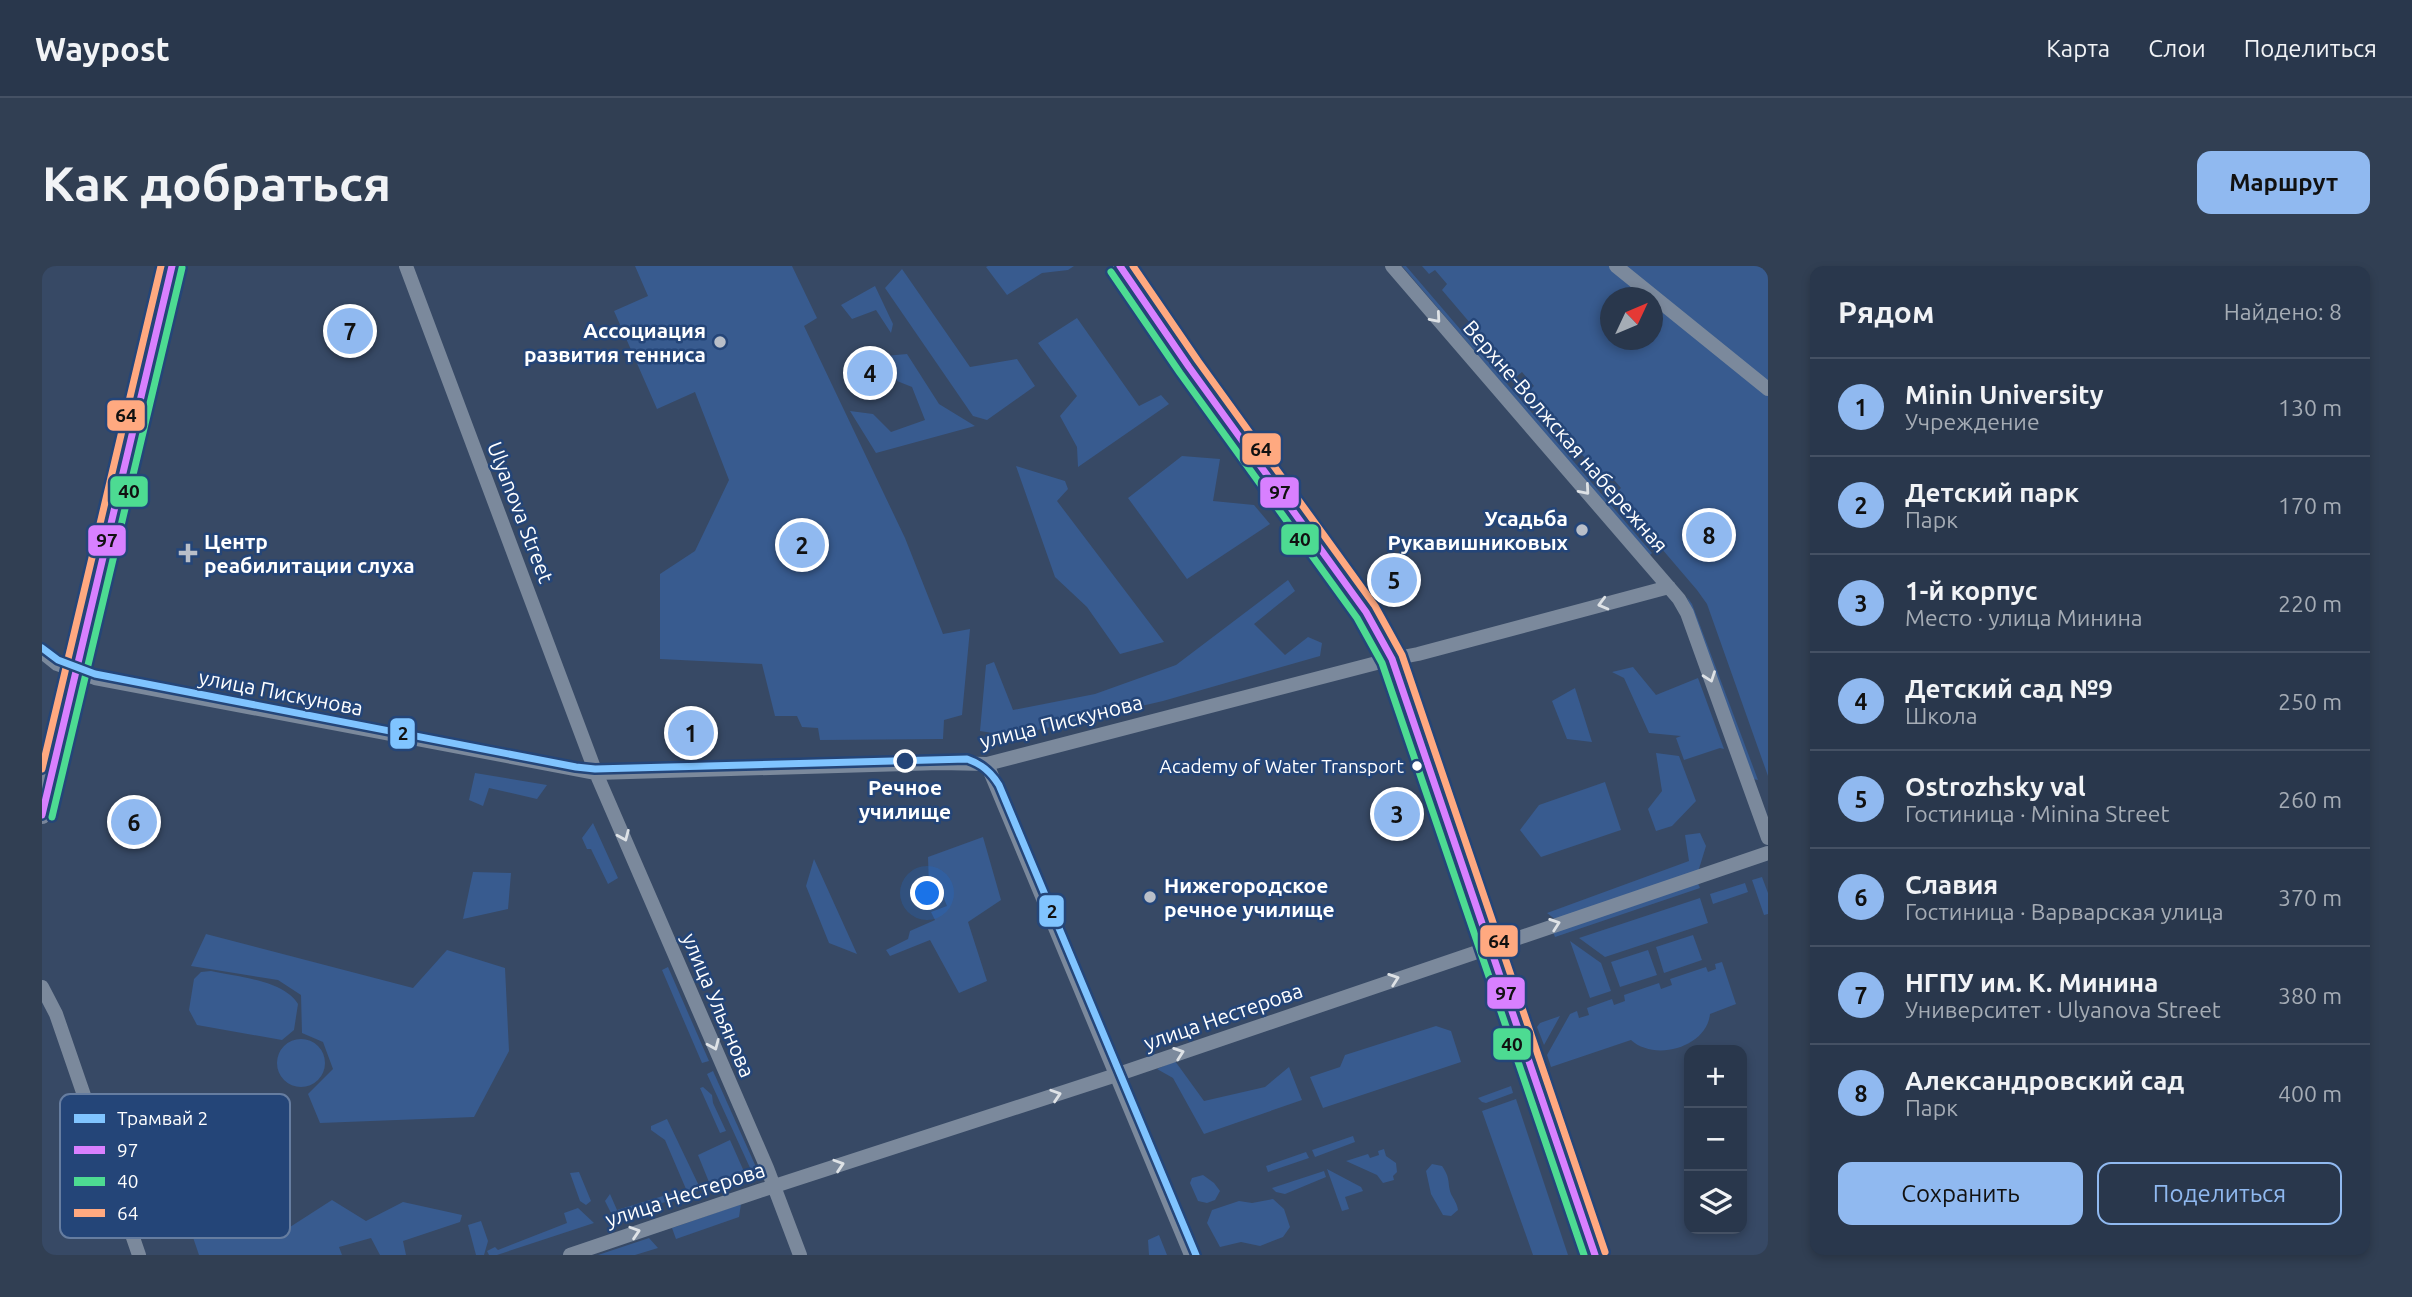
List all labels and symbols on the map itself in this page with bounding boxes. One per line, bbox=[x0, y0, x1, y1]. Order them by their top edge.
north arrow bbox=[1600, 287, 1663, 350]
pin: 7 bbox=[327, 305, 373, 357]
one-way arrow bbox=[1428, 310, 1440, 323]
street label: Верхне-Волжская набережная bbox=[1459, 315, 1673, 557]
place label: Ассоциация развития тенниса bbox=[524, 318, 706, 366]
marker: Ассоциация развития тенниса bbox=[712, 334, 728, 350]
pin: 4 bbox=[847, 347, 893, 399]
line badge: 64 bbox=[106, 399, 146, 432]
text: 64 bbox=[115, 404, 137, 426]
line badge: 64 bbox=[1241, 432, 1282, 466]
street label: Ulyanova Street bbox=[483, 438, 559, 586]
text: 64 bbox=[1250, 438, 1272, 460]
line badge: 40 bbox=[109, 475, 149, 508]
line badge: 97 bbox=[1259, 476, 1300, 509]
text: 40 bbox=[118, 480, 140, 502]
text: 97 bbox=[1269, 481, 1291, 503]
one-way arrow bbox=[1577, 482, 1589, 495]
place label: Усадьба Рукавишниковых bbox=[1387, 506, 1569, 554]
pin: 8 bbox=[1686, 509, 1732, 561]
pin: 2 bbox=[779, 519, 825, 571]
marker: Усадьба Рукавишниковых bbox=[1574, 522, 1590, 538]
line badge: 40 bbox=[1280, 523, 1320, 556]
line badge: 97 bbox=[87, 524, 127, 557]
text: 40 bbox=[1289, 528, 1311, 550]
text: 97 bbox=[96, 529, 118, 551]
place label: Центр реабилитации слуха bbox=[204, 529, 415, 577]
marker: Центр реабилитации слуха bbox=[178, 543, 198, 563]
pin: 5 bbox=[1371, 554, 1417, 606]
one-way arrow bbox=[1598, 596, 1610, 610]
street label: улица Пискунова bbox=[197, 664, 365, 720]
one-way arrow bbox=[1702, 670, 1716, 682]
street label: улица Пискунова bbox=[977, 689, 1145, 753]
pin: 1 bbox=[668, 707, 714, 759]
line badge: 2 bbox=[389, 717, 416, 750]
text: 2 bbox=[398, 722, 408, 744]
marker: Речное училище bbox=[894, 750, 916, 772]
place label: Academy of Water Transport bbox=[1160, 755, 1405, 777]
marker: Academy of Water Transport bbox=[1410, 759, 1424, 773]
place label: Речное училище bbox=[859, 775, 951, 823]
pin: 3 bbox=[1374, 788, 1420, 840]
pin: 6 bbox=[111, 796, 157, 848]
one-way arrow bbox=[615, 829, 629, 841]
place label: Нижегородское речное училище bbox=[1164, 873, 1335, 921]
your location bbox=[910, 876, 944, 910]
marker: Нижегородское речное училище bbox=[1142, 889, 1158, 905]
line badge: 2 bbox=[1038, 894, 1065, 928]
text: 2 bbox=[1047, 900, 1057, 922]
one-way arrow bbox=[1548, 918, 1560, 932]
line badge: 64 bbox=[1479, 924, 1519, 958]
street label: улица Ульянова bbox=[678, 929, 760, 1081]
text: 64 bbox=[1488, 930, 1510, 952]
one-way arrow bbox=[1388, 973, 1400, 987]
line badge: 97 bbox=[1486, 976, 1526, 1010]
street label: улица Нестерова bbox=[1140, 978, 1306, 1054]
text: 97 bbox=[1495, 982, 1517, 1004]
line badge: 40 bbox=[1492, 1027, 1532, 1061]
text: 40 bbox=[1501, 1033, 1523, 1055]
one-way arrow bbox=[705, 1038, 719, 1050]
one-way arrow bbox=[1173, 1047, 1185, 1061]
one-way arrow bbox=[1049, 1089, 1061, 1103]
legend bbox=[60, 1094, 290, 1238]
text: Трамвай 2 bbox=[117, 1107, 208, 1129]
text: 97 bbox=[117, 1139, 138, 1161]
street label: улица Нестерова bbox=[602, 1157, 768, 1231]
one-way arrow bbox=[832, 1159, 845, 1173]
text: 40 bbox=[117, 1170, 138, 1192]
text: 64 bbox=[117, 1202, 138, 1224]
one-way arrow bbox=[628, 1226, 640, 1241]

